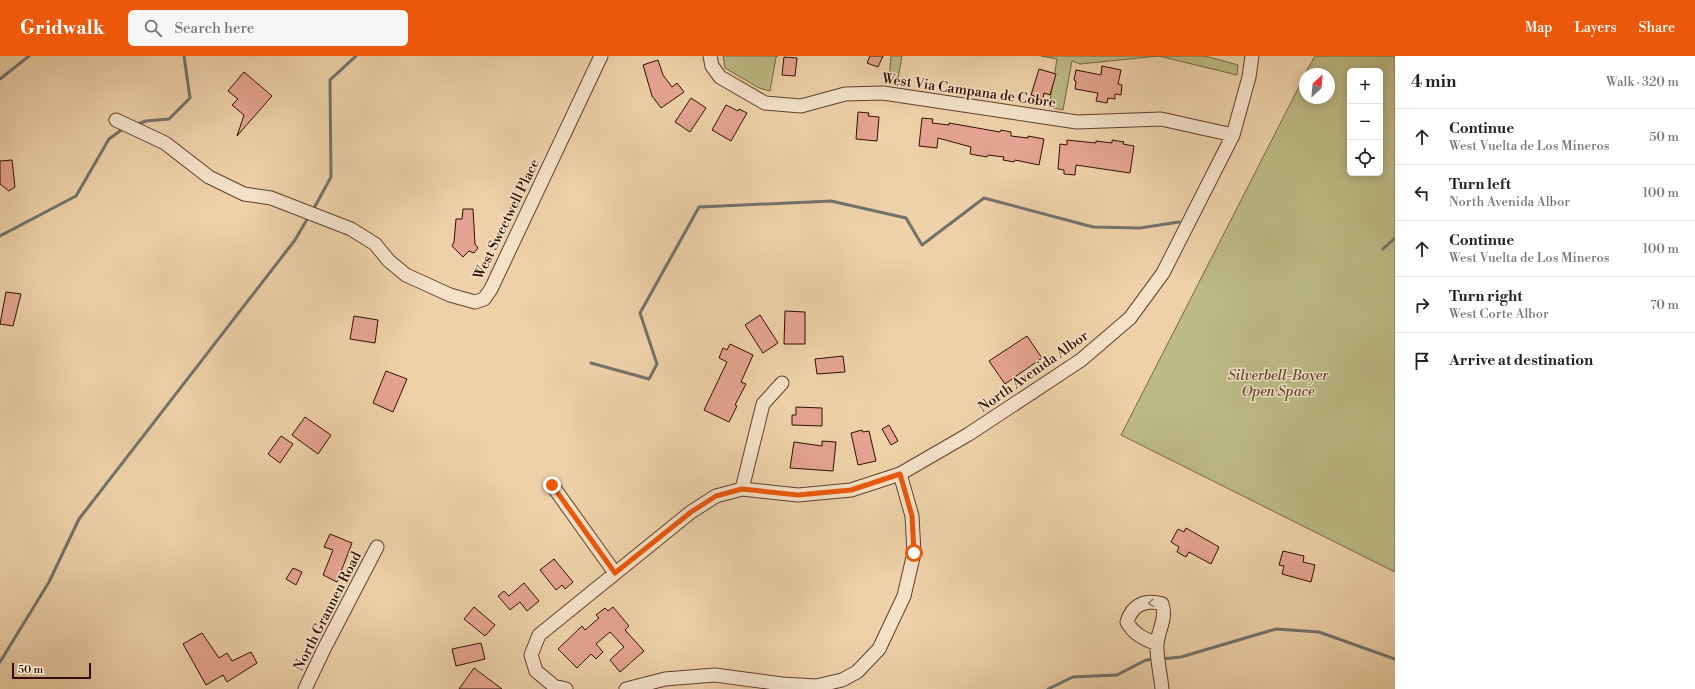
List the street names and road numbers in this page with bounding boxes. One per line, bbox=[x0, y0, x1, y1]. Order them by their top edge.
street label: West Via Campana de Cobre bbox=[880, 70, 1057, 112]
street label: West Sweetwell Place bbox=[469, 156, 544, 284]
street label: North Avenida Albor bbox=[975, 327, 1092, 417]
street label: North Grannen Road bbox=[290, 549, 366, 674]

